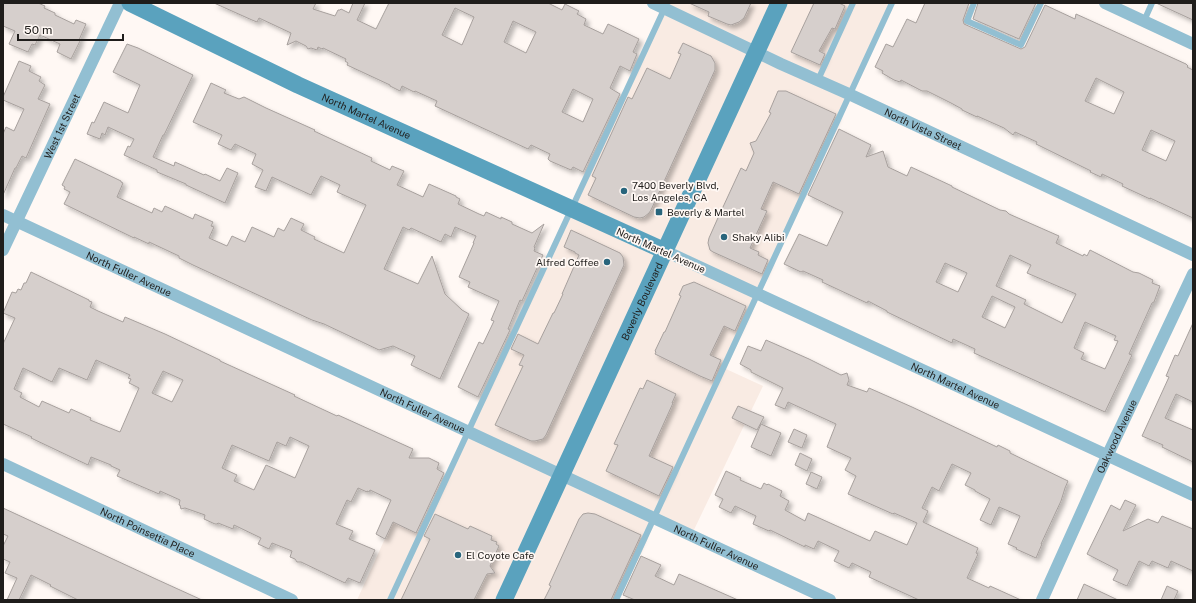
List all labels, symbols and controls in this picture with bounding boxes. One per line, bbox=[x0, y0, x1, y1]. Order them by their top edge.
scale bar bbox=[18, 16, 123, 42]
text: 50 m bbox=[24, 23, 52, 37]
street label: North Martel Avenue bbox=[320, 91, 413, 141]
street label: West 1st Street bbox=[41, 92, 82, 161]
street label: North Vista Street bbox=[883, 106, 964, 152]
place label: 7400 Beverly Blvd, Los Angeles, CA bbox=[632, 179, 719, 203]
marker: 7400 Beverly Blvd, Los Angeles, CA bbox=[619, 186, 629, 196]
place label: Beverly & Martel bbox=[667, 206, 744, 218]
marker: Beverly & Martel bbox=[654, 207, 664, 217]
street label: North Martel Avenue bbox=[615, 225, 708, 275]
place label: Shaky Alibi bbox=[732, 231, 785, 243]
marker: Shaky Alibi bbox=[719, 232, 729, 242]
street label: North Fuller Avenue bbox=[84, 249, 174, 299]
place label: Alfred Coffee bbox=[536, 256, 599, 268]
marker: Alfred Coffee bbox=[602, 257, 612, 267]
street label: Beverly Boulevard bbox=[619, 260, 665, 342]
street label: North Martel Avenue bbox=[909, 360, 1002, 411]
street label: North Fuller Avenue bbox=[378, 385, 468, 436]
street label: Oakwood Avenue bbox=[1094, 397, 1139, 475]
street label: North Poinsettia Place bbox=[98, 505, 197, 560]
street label: North Fuller Avenue bbox=[672, 522, 761, 572]
place label: El Coyote Cafe bbox=[466, 549, 535, 561]
marker: El Coyote Cafe bbox=[453, 550, 463, 560]

